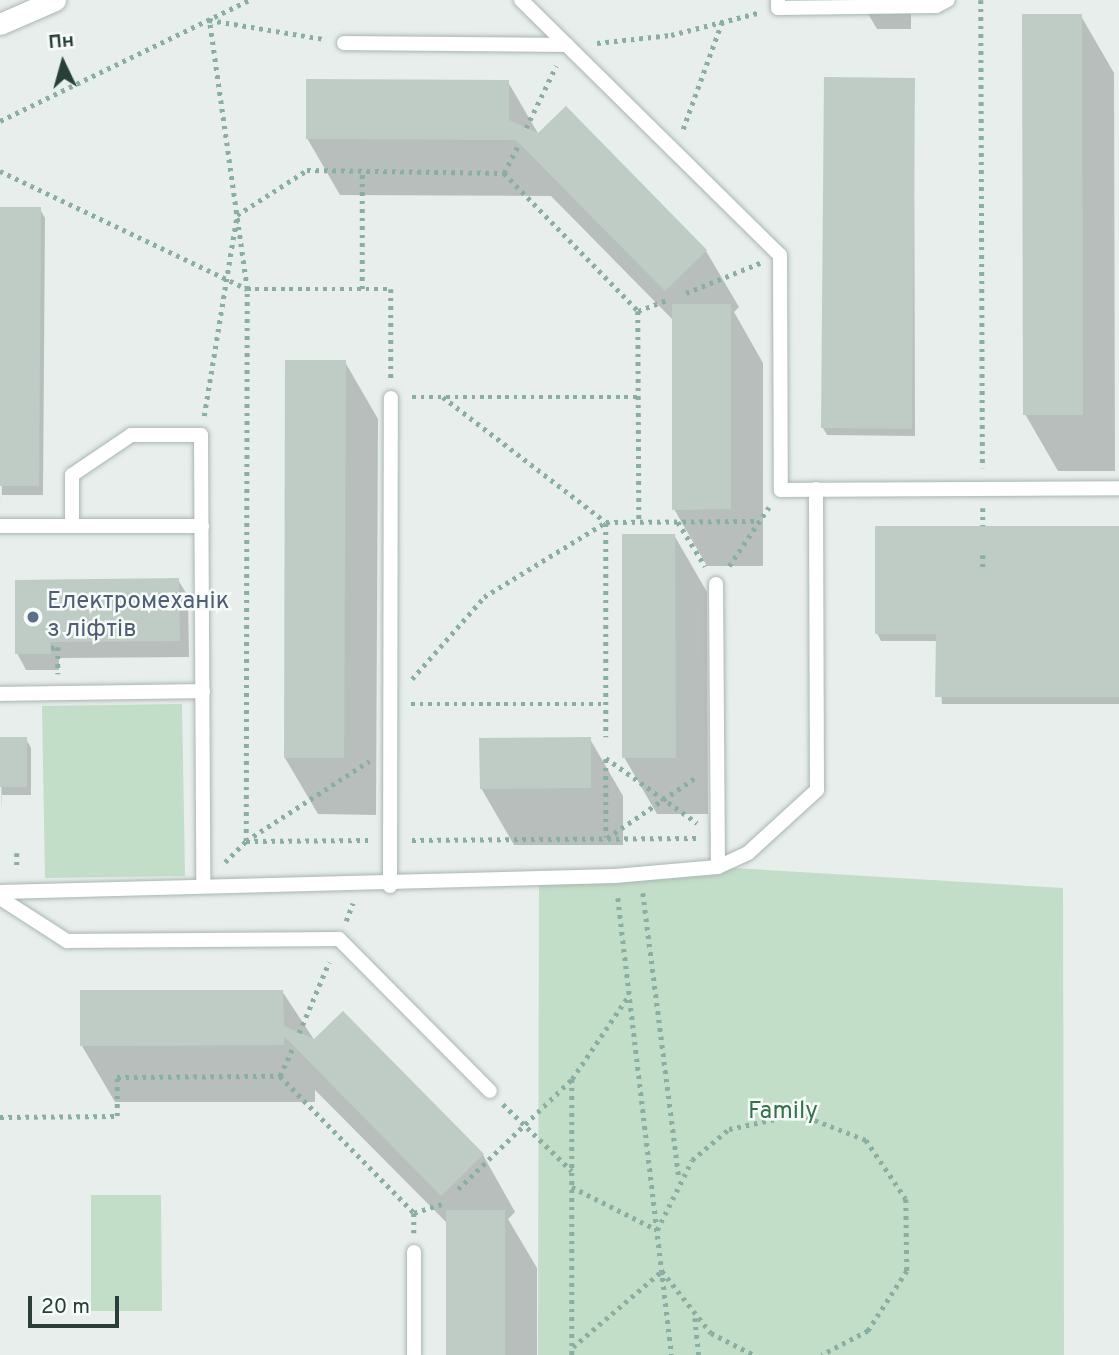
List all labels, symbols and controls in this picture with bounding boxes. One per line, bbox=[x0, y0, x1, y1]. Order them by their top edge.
north arrow bbox=[28, 28, 98, 98]
text: Пн bbox=[47, 29, 75, 55]
place label: Електромеханік з ліфтів bbox=[47, 589, 229, 645]
marker: Електромеханік з ліфтів bbox=[25, 609, 41, 625]
park label: Family bbox=[748, 1099, 818, 1127]
scale bar bbox=[32, 1282, 122, 1326]
text: 20 m bbox=[41, 1294, 90, 1321]

